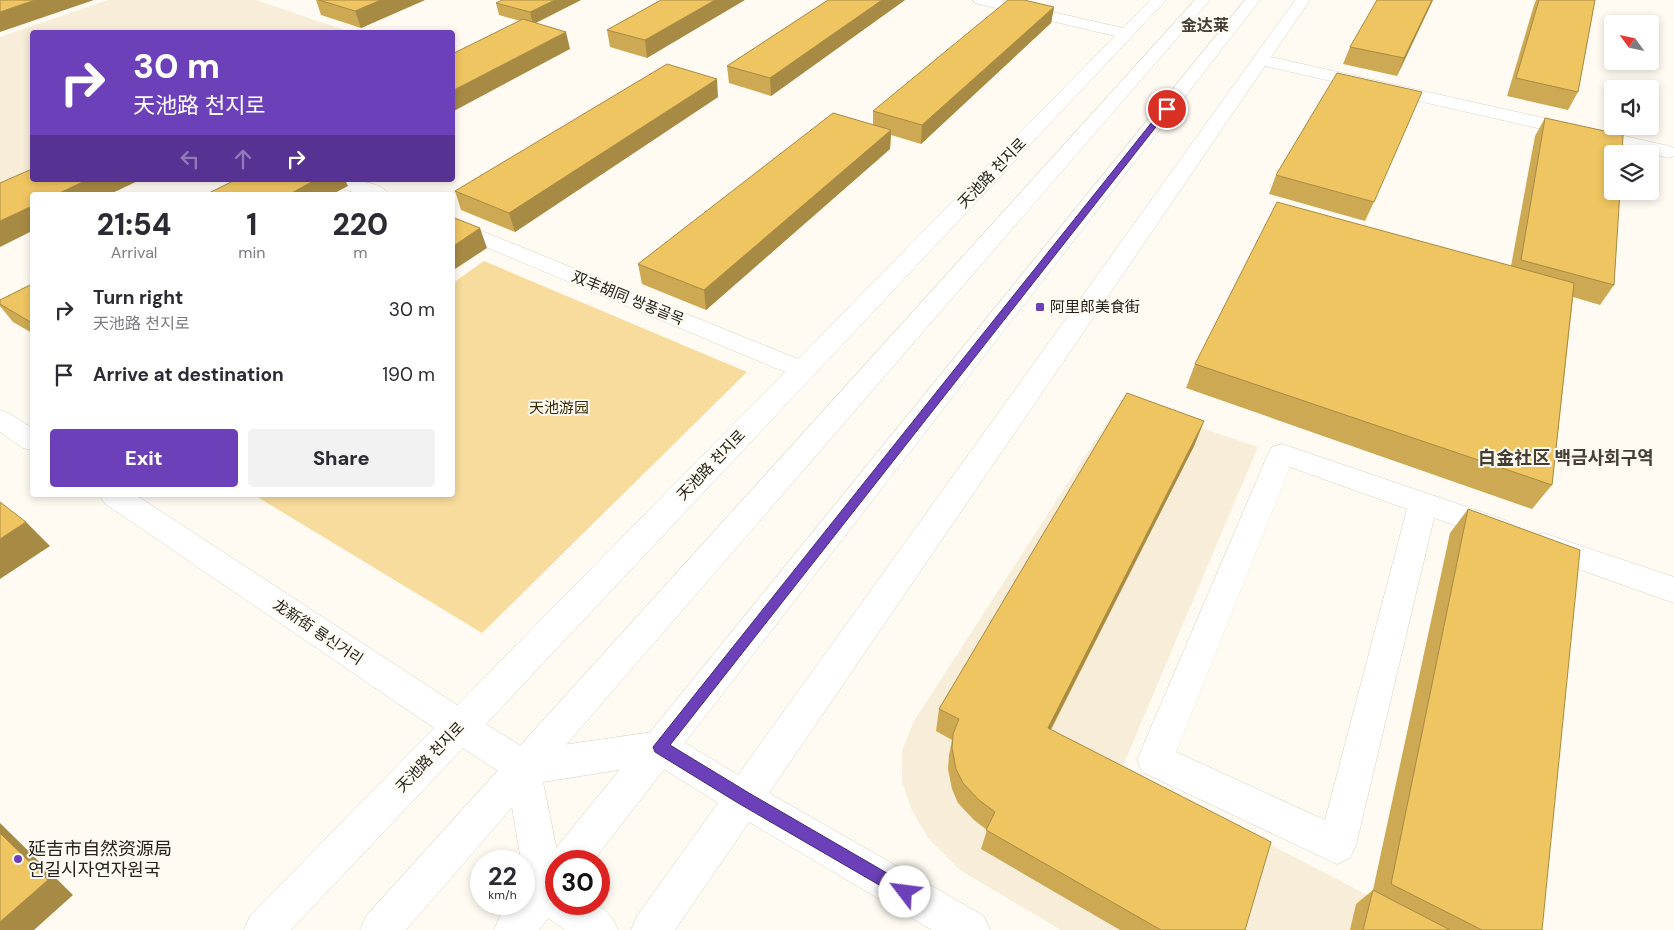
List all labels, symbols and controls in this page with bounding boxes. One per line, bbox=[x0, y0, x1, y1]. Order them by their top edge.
district label: 金达莱 bbox=[1181, 15, 1229, 36]
north arrow bbox=[1604, 15, 1659, 70]
map controls bbox=[1604, 15, 1659, 200]
text: 30 m bbox=[133, 43, 220, 89]
icon: right bbox=[50, 50, 115, 115]
button: sound bbox=[1604, 80, 1659, 135]
pin bbox=[1146, 88, 1188, 130]
text: 天池路 천지로 bbox=[133, 91, 266, 120]
icon: arrive bbox=[1153, 95, 1181, 123]
street label: 天池路 천지로 bbox=[953, 134, 1031, 212]
icon: left bbox=[176, 145, 204, 173]
icon: ahead bbox=[229, 145, 257, 173]
icon: right bbox=[282, 145, 310, 173]
button: layers bbox=[1604, 145, 1659, 200]
text: 21:54 bbox=[97, 205, 171, 244]
text: 1 bbox=[246, 205, 257, 244]
text: 220 bbox=[332, 205, 388, 244]
text: Arrival bbox=[111, 242, 157, 263]
text: min bbox=[238, 242, 266, 263]
text: m bbox=[353, 242, 367, 263]
street label: 双丰胡同 쌍풍골목 bbox=[569, 266, 687, 330]
text: Turn right bbox=[93, 285, 183, 310]
icon: right bbox=[50, 296, 78, 324]
text: 30 m bbox=[389, 297, 435, 322]
place label: 阿里郎美食街 bbox=[1050, 297, 1140, 317]
marker: 阿里郎美食街 bbox=[1034, 301, 1046, 313]
text: 天池路 천지로 bbox=[93, 313, 189, 334]
icon: arrive bbox=[50, 361, 78, 389]
text: Arrive at destination bbox=[93, 362, 284, 387]
text: 190 m bbox=[382, 362, 435, 387]
park label: 天池游园 bbox=[529, 398, 589, 418]
street label: 天池路 천지로 bbox=[672, 426, 750, 504]
button: Exit bbox=[50, 429, 238, 487]
button: Share bbox=[248, 429, 435, 487]
district label: 白金社区 백금사회구역 bbox=[1478, 446, 1654, 470]
street label: 龙新街 룡신거리 bbox=[269, 595, 367, 669]
street label: 天池路 천지로 bbox=[391, 718, 469, 796]
place label: 延吉市自然资源局 연길시자연자원국 bbox=[28, 837, 172, 882]
speed limit sign: 30 bbox=[545, 850, 610, 915]
marker: 延吉市自然资源局 연길시자연자원국 bbox=[12, 853, 24, 865]
text: 22 bbox=[488, 860, 517, 893]
position arrow bbox=[878, 865, 930, 917]
text: km/h bbox=[488, 887, 517, 903]

